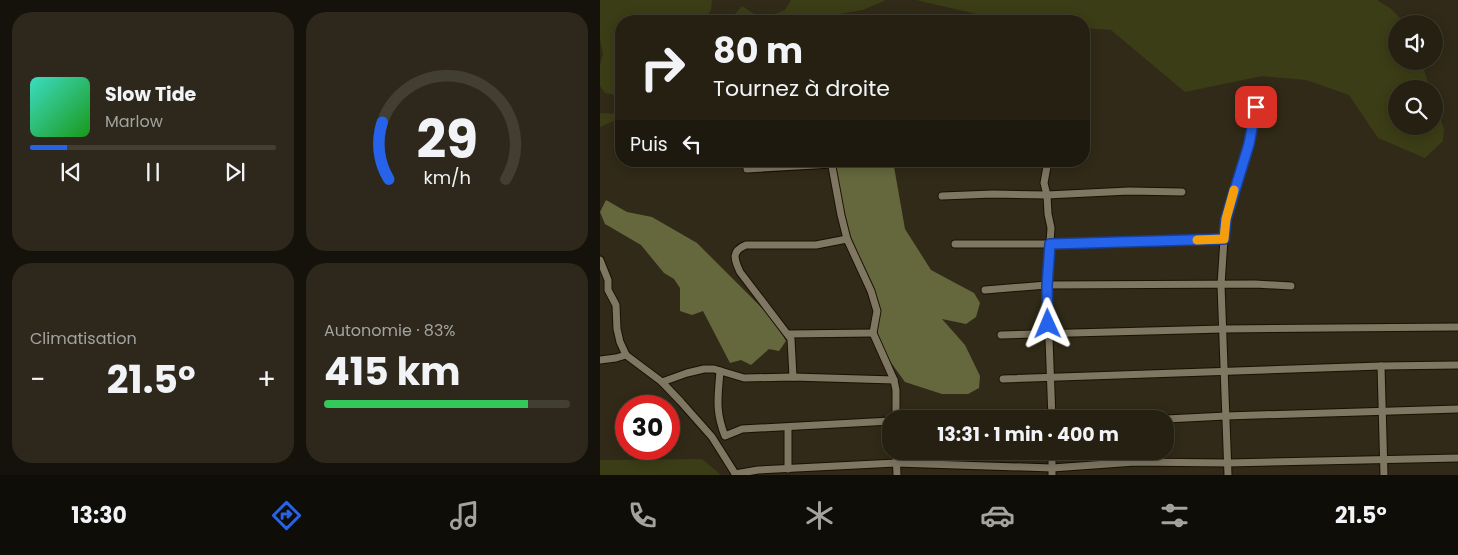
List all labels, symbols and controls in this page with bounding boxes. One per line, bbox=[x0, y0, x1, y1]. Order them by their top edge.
map controls bbox=[1388, 15, 1443, 135]
button: sound bbox=[1388, 15, 1443, 70]
text: 80 m bbox=[713, 26, 803, 75]
icon: right bbox=[630, 35, 695, 100]
text: Tournez à droite bbox=[713, 73, 890, 104]
button: search bbox=[1388, 80, 1443, 135]
text: Slow Tide bbox=[105, 81, 196, 108]
pin bbox=[1235, 86, 1277, 128]
icon: arrive bbox=[1242, 93, 1270, 121]
text: 29 bbox=[416, 103, 478, 176]
text: Marlow bbox=[105, 110, 163, 133]
icon: left bbox=[678, 130, 706, 158]
text: Puis bbox=[630, 131, 668, 158]
icon: previous bbox=[57, 158, 85, 186]
icon: pause bbox=[139, 158, 167, 186]
icon: next bbox=[221, 158, 249, 186]
text: km/h bbox=[423, 165, 471, 190]
position arrow bbox=[1021, 297, 1073, 349]
text: Autonomie · 83% bbox=[324, 319, 456, 342]
text: Climatisation bbox=[30, 327, 137, 350]
text: 415 km bbox=[324, 345, 461, 398]
text: 21.5° bbox=[107, 353, 196, 406]
text: − bbox=[30, 360, 45, 399]
text: + bbox=[257, 360, 276, 399]
speed limit sign: 30 bbox=[615, 395, 680, 460]
text: 13:31 · 1 min · 400 m bbox=[937, 421, 1119, 448]
icon: directions bbox=[269, 498, 304, 533]
icon: music bbox=[447, 498, 482, 533]
icon: phone bbox=[625, 498, 660, 533]
icon: climate bbox=[802, 498, 837, 533]
icon: car bbox=[980, 498, 1015, 533]
icon: filters bbox=[1157, 498, 1192, 533]
text: 13:30 bbox=[71, 500, 127, 531]
text: 21.5° bbox=[1335, 500, 1387, 531]

